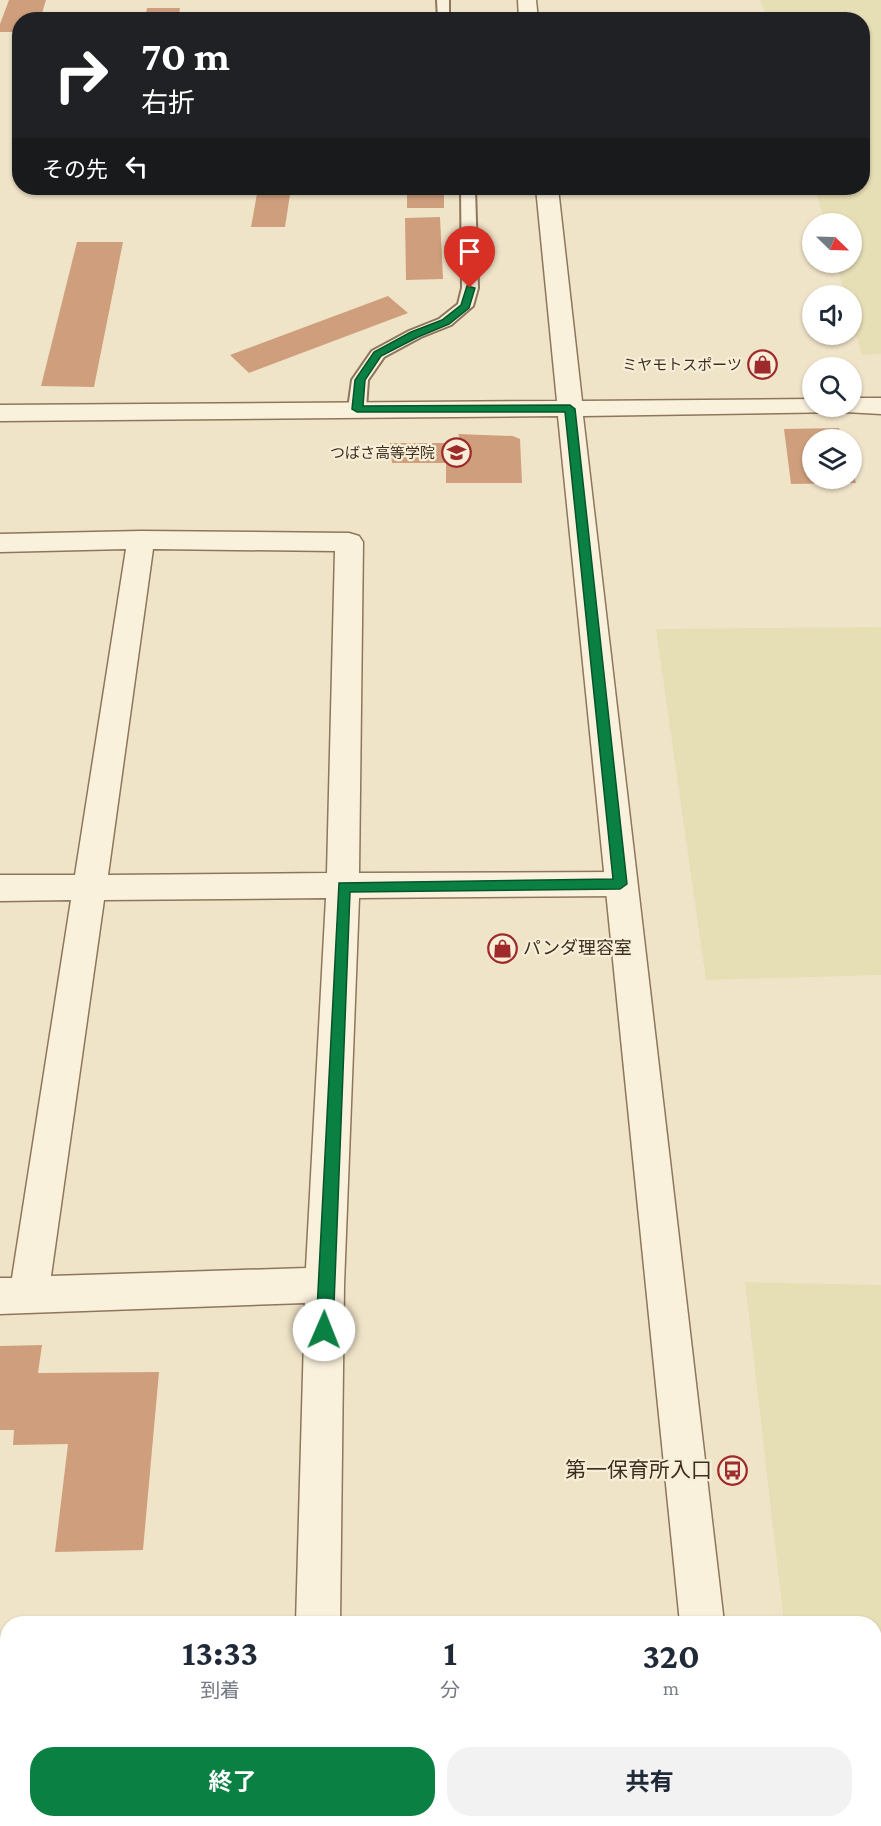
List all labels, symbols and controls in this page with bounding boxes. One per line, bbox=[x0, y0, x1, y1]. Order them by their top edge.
text: 70 m bbox=[141, 32, 230, 79]
icon: right bbox=[42, 36, 120, 114]
text: 右折 bbox=[141, 88, 195, 118]
icon: left bbox=[120, 150, 153, 183]
text: その先 bbox=[42, 157, 108, 182]
north arrow bbox=[802, 213, 862, 273]
map controls bbox=[802, 213, 862, 489]
pin bbox=[444, 226, 495, 288]
icon: arrive bbox=[453, 235, 486, 268]
button: sound bbox=[802, 285, 862, 345]
shop icon: ミヤモトスポーツ bbox=[747, 349, 779, 381]
place label: ミヤモトスポーツ bbox=[622, 357, 742, 373]
button: search bbox=[802, 357, 862, 417]
button: layers bbox=[802, 429, 862, 489]
school or university icon: つばさ高等学院 bbox=[440, 437, 472, 469]
place label: つばさ高等学院 bbox=[330, 445, 435, 461]
shop icon: パンダ理容室 bbox=[486, 932, 518, 964]
place label: パンダ理容室 bbox=[523, 938, 632, 958]
position arrow bbox=[292, 1298, 356, 1362]
bus stop icon: 第一保育所入口 bbox=[717, 1454, 749, 1486]
place label: 第一保育所入口 bbox=[565, 1458, 712, 1482]
text: 13:33 bbox=[182, 1633, 258, 1673]
text: 1 bbox=[444, 1633, 457, 1673]
text: 320 bbox=[642, 1636, 700, 1676]
text: m bbox=[663, 1677, 679, 1699]
text: 到着 bbox=[200, 1679, 240, 1701]
text: 分 bbox=[440, 1679, 460, 1701]
button: 終了 bbox=[30, 1747, 435, 1816]
button: 共有 bbox=[447, 1747, 852, 1816]

